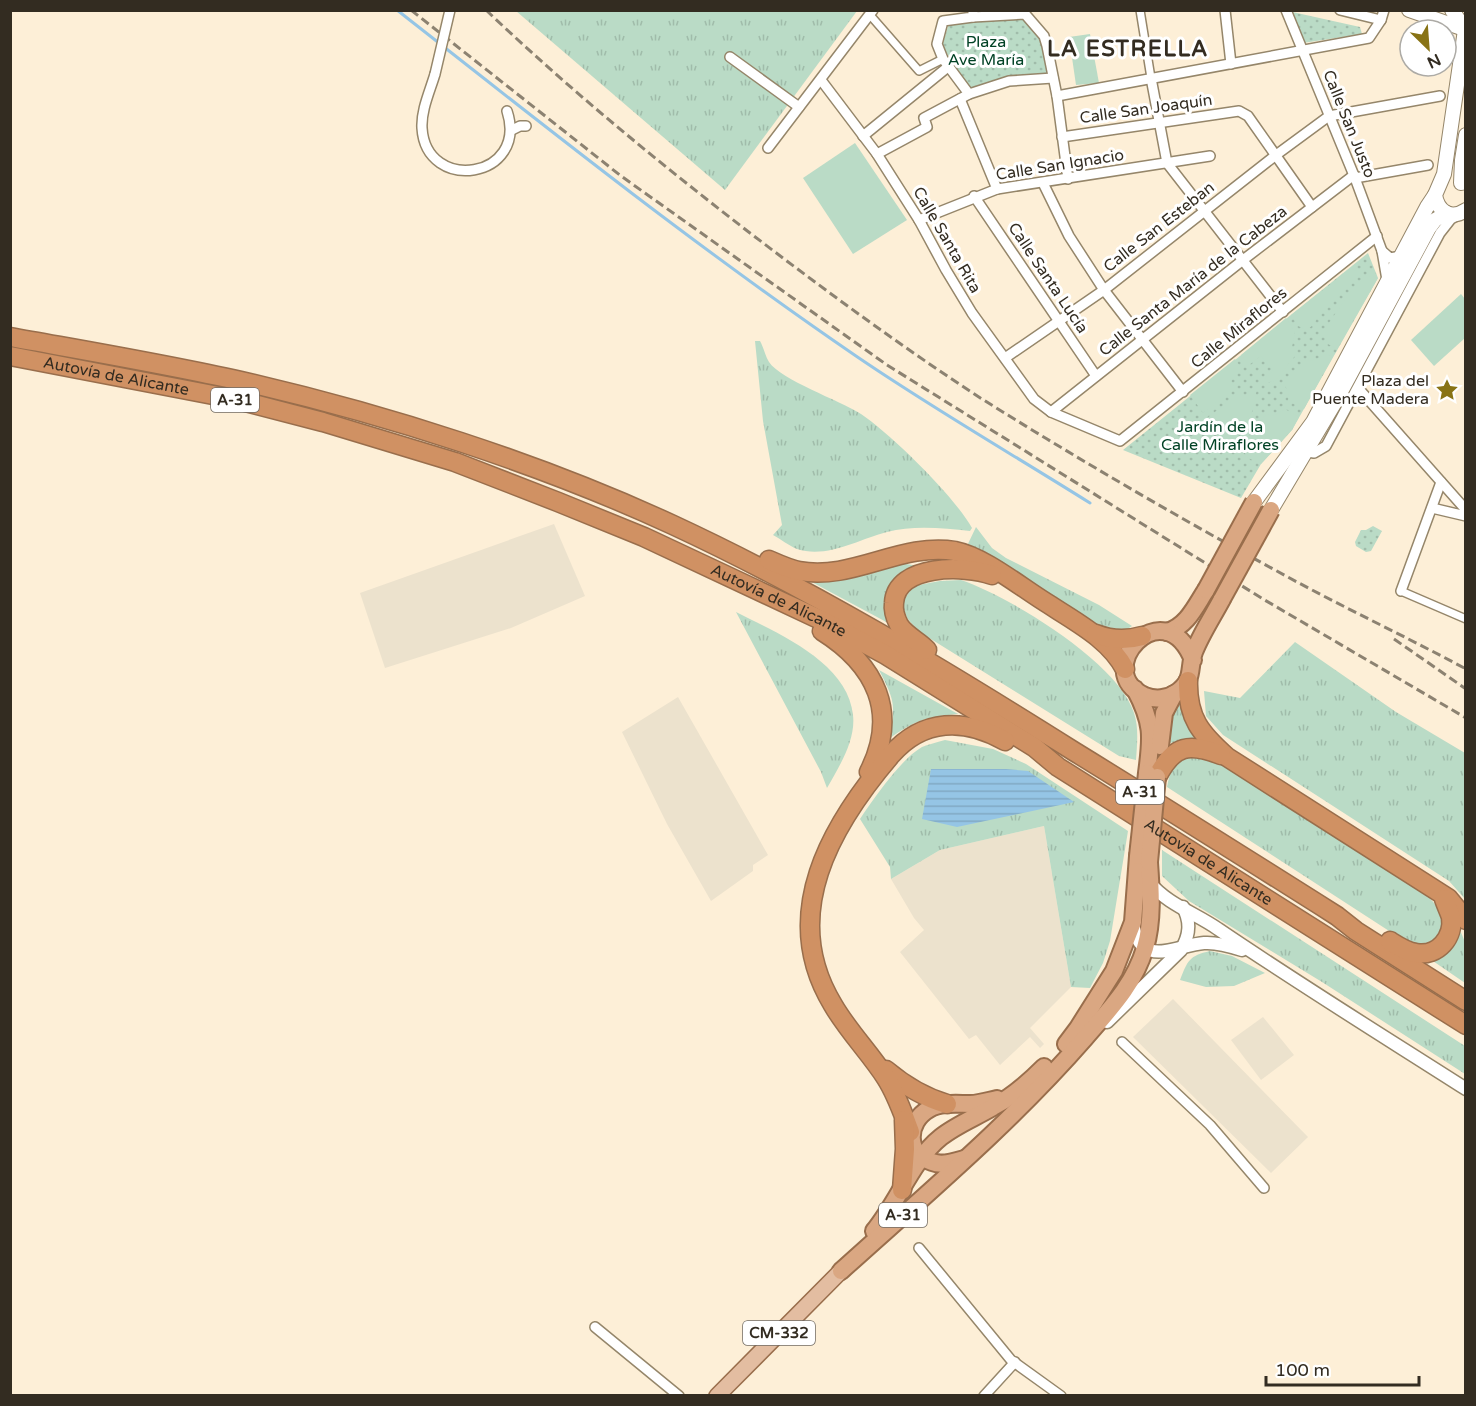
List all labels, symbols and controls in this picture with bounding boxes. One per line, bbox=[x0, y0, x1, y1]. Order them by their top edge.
north arrow bbox=[1398, 18, 1458, 78]
park label: Plaza Ave María bbox=[948, 32, 1024, 70]
district label: LA ESTRELLA bbox=[1047, 36, 1209, 62]
text: N bbox=[1424, 49, 1444, 72]
street label: Calle San Justo bbox=[1318, 67, 1380, 181]
street label: Calle San Joaquín bbox=[1078, 90, 1214, 128]
street label: Calle San Ignacio bbox=[994, 145, 1126, 185]
street label: Calle San Esteban bbox=[1099, 177, 1219, 277]
street label: Calle Santa Rita bbox=[908, 183, 986, 297]
street label: Calle Santa María de la Cabeza bbox=[1095, 201, 1291, 361]
street label: Calle Santa Lucía bbox=[1004, 219, 1092, 337]
street label: Calle Miraflores bbox=[1187, 283, 1291, 373]
street label: Autovía de Alicante bbox=[41, 353, 191, 400]
place label: Plaza del Puente Madera bbox=[1312, 371, 1429, 409]
place icon: Plaza del Puente Madera bbox=[1434, 377, 1460, 403]
road number: A-31 bbox=[211, 388, 259, 412]
park label: Jardín de la Calle Miraflores bbox=[1161, 417, 1279, 455]
street label: Autovía de Alicante bbox=[707, 560, 850, 642]
road number: A-31 bbox=[1116, 780, 1164, 804]
street label: Autovía de Alicante bbox=[1140, 814, 1276, 910]
road number: A-31 bbox=[879, 1203, 927, 1227]
road number: CM-332 bbox=[743, 1321, 815, 1345]
scale bar bbox=[1266, 1349, 1419, 1387]
text: 100 m bbox=[1275, 1359, 1330, 1381]

